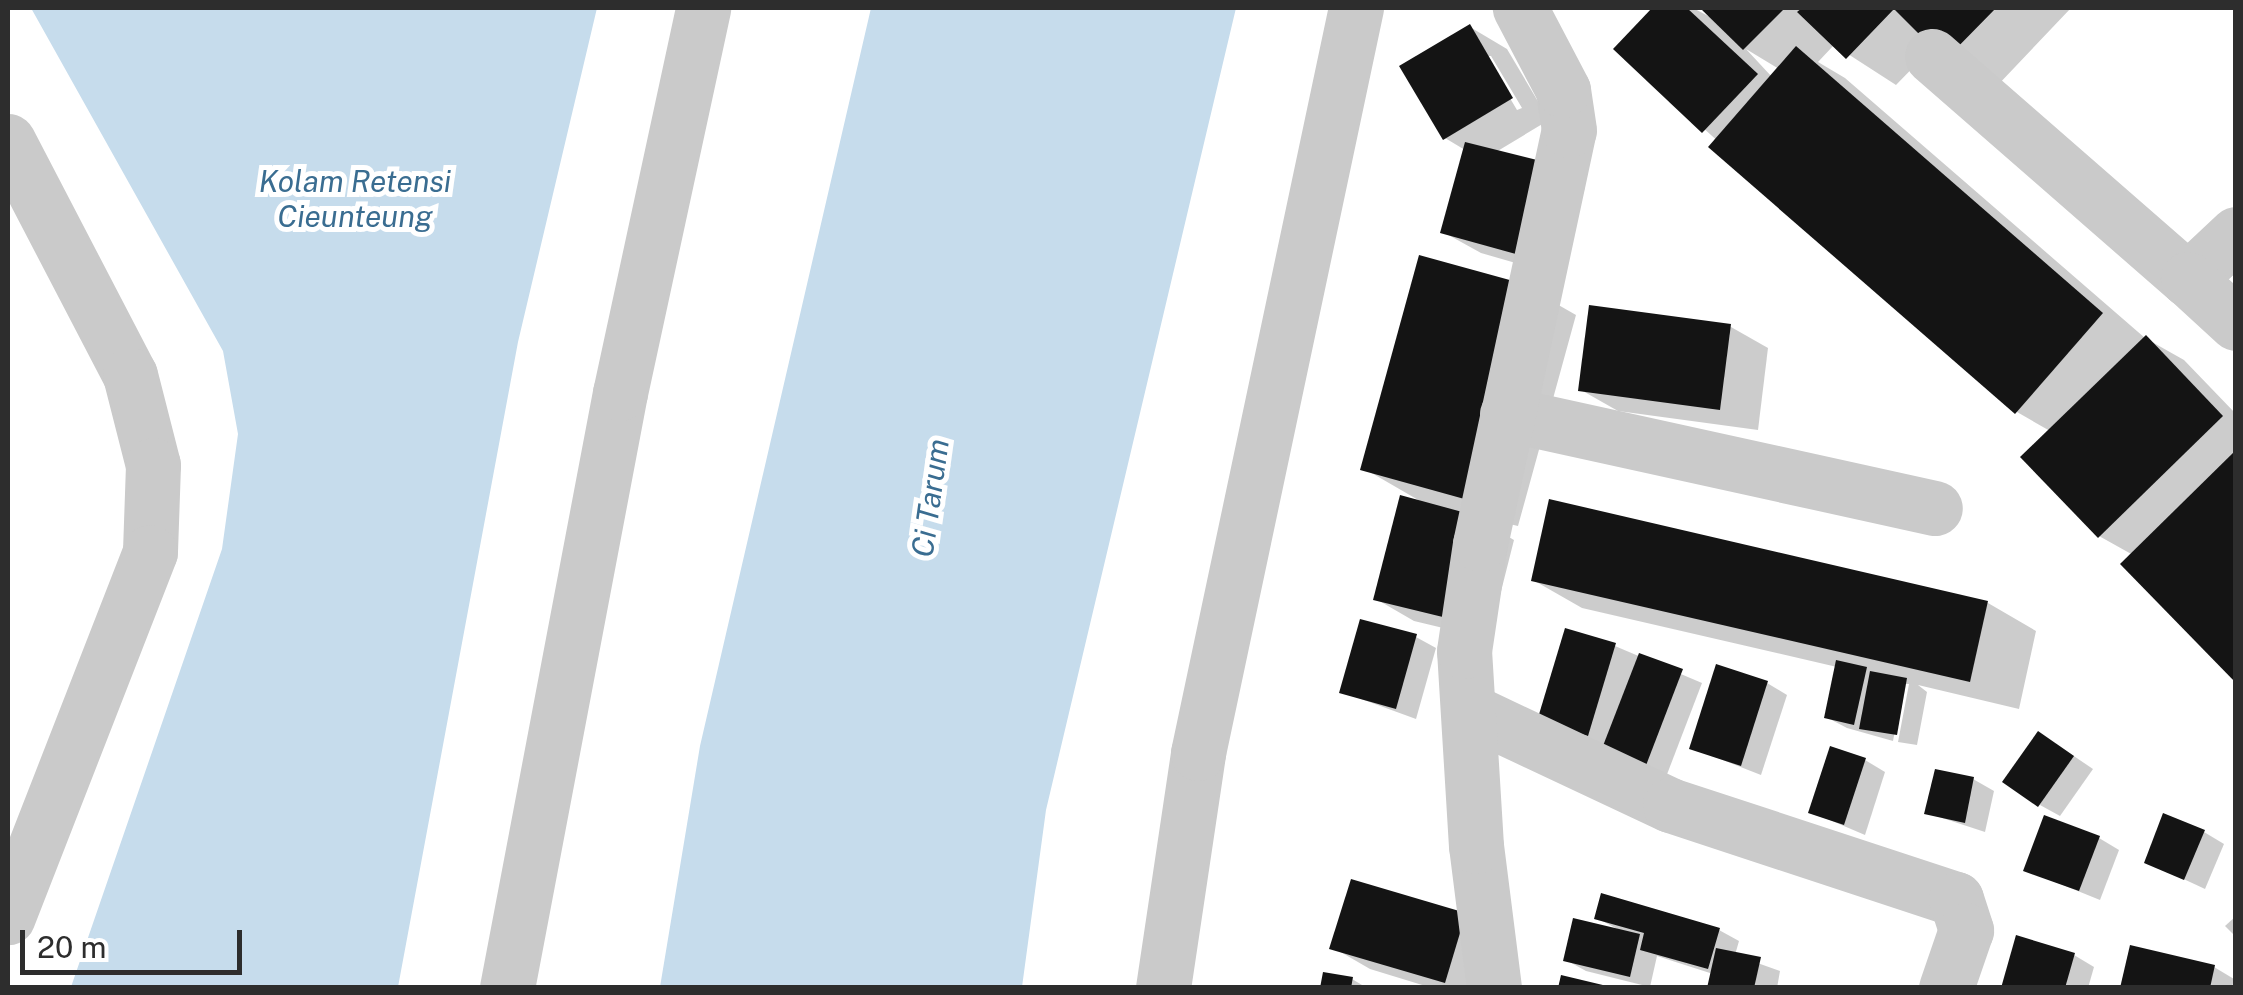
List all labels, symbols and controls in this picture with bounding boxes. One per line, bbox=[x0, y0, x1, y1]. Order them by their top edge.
water label: Kolam Retensi Cieunteung bbox=[259, 163, 451, 234]
water label: Ci Tarum bbox=[904, 437, 956, 559]
scale bar bbox=[25, 910, 248, 972]
text: 20 m bbox=[37, 929, 106, 965]

